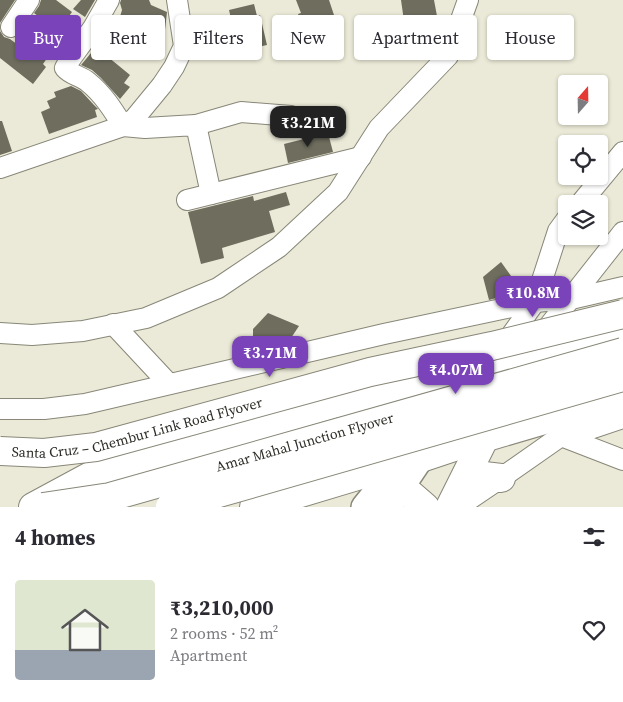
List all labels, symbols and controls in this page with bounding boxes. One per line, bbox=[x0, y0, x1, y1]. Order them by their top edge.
chip: Buy bbox=[15, 15, 81, 60]
chip: Rent bbox=[91, 15, 165, 60]
chip: Filters bbox=[175, 15, 262, 60]
chip: New bbox=[272, 15, 344, 60]
chip: Apartment bbox=[354, 15, 477, 60]
chip: House bbox=[487, 15, 574, 60]
north arrow bbox=[558, 75, 608, 125]
map controls bbox=[558, 75, 608, 245]
pin: ₹3.21M bbox=[267, 106, 349, 148]
text: ₹3.21M bbox=[281, 111, 335, 133]
button: locate bbox=[558, 135, 608, 185]
button: layers bbox=[558, 195, 608, 245]
pin: ₹10.8M bbox=[492, 276, 574, 318]
text: ₹10.8M bbox=[506, 281, 560, 303]
pin: ₹3.71M bbox=[229, 336, 311, 378]
text: ₹3.71M bbox=[243, 341, 297, 363]
pin: ₹4.07M bbox=[415, 352, 497, 395]
text: ₹4.07M bbox=[429, 358, 483, 380]
street label: Santa Cruz – Chembur Link Road Flyover bbox=[11, 392, 265, 463]
street label: Amar Mahal Junction Flyover bbox=[213, 407, 396, 477]
text: 4 homes bbox=[15, 523, 95, 552]
icon: filters bbox=[580, 523, 608, 551]
text: ₹3,210,000 bbox=[170, 593, 274, 622]
icon: home bbox=[55, 600, 115, 660]
icon: heart bbox=[580, 616, 608, 644]
text: 2 rooms · 52 m² bbox=[170, 622, 278, 644]
text: Apartment bbox=[170, 644, 247, 666]

